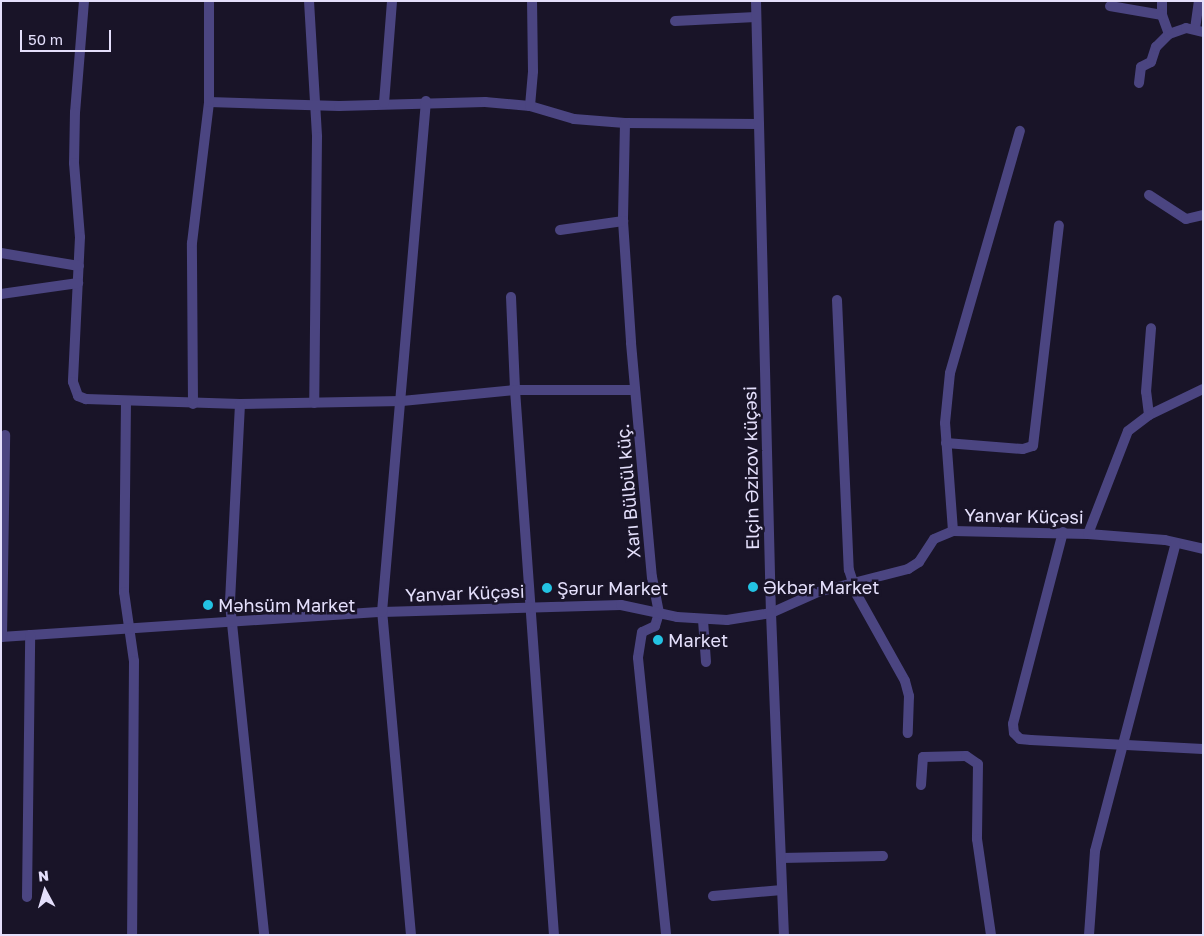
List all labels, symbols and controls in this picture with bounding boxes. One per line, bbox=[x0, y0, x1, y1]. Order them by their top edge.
scale bar bbox=[22, 20, 114, 52]
text: 50 m bbox=[28, 30, 63, 48]
street label: Elçin Əzizov küçəsi bbox=[739, 386, 763, 550]
street label: Xarı Bülbül küç. bbox=[611, 423, 645, 559]
street label: Yanvar Küçəsi bbox=[964, 504, 1084, 528]
place label: Əkbər Market bbox=[763, 576, 879, 598]
place label: Şərur Market bbox=[557, 577, 668, 599]
street label: Yanvar Küçəsi bbox=[405, 580, 525, 606]
marker: Əkbər Market bbox=[747, 581, 759, 593]
marker: Şərur Market bbox=[541, 582, 553, 594]
place label: Məhsüm Market bbox=[218, 594, 356, 616]
marker: Məhsüm Market bbox=[202, 599, 214, 611]
place label: Market bbox=[668, 629, 728, 651]
marker: Market bbox=[652, 634, 664, 646]
north arrow bbox=[20, 866, 70, 916]
text: N bbox=[37, 867, 50, 885]

